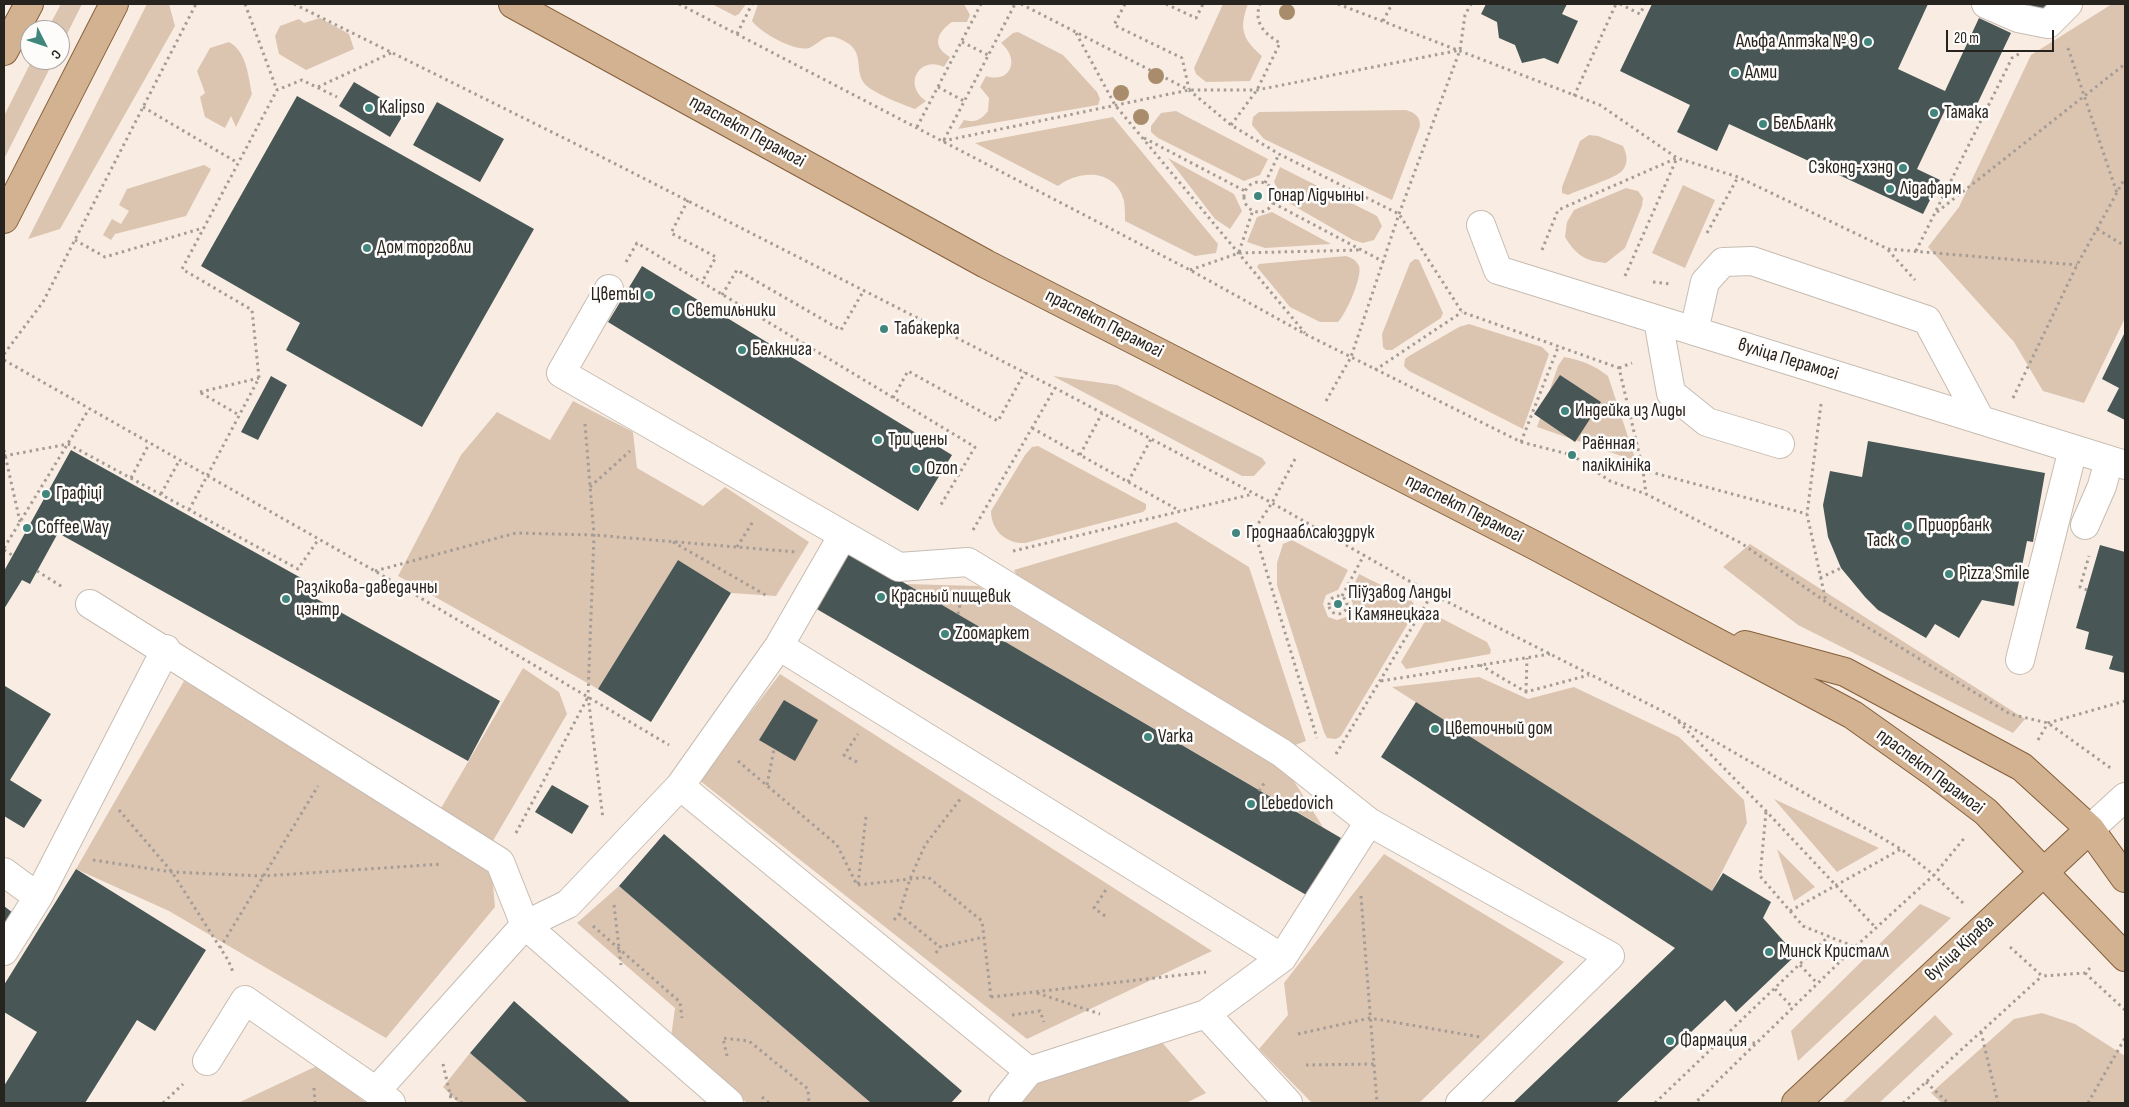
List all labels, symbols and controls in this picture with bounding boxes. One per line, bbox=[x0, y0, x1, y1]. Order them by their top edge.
north arrow bbox=[20, 20, 70, 70]
scale bar bbox=[1949, 20, 2056, 52]
text: 20 m bbox=[1954, 29, 1979, 48]
place label: Альфа Аптэка № 9 bbox=[1736, 31, 1858, 53]
marker: Альфа Аптэка № 9 bbox=[1862, 36, 1874, 48]
text: С bbox=[47, 46, 65, 63]
place label: Алми bbox=[1745, 62, 1777, 84]
marker: Алми bbox=[1729, 67, 1741, 79]
street label: праспект Перамогі bbox=[685, 91, 809, 173]
place label: Kalipso bbox=[379, 97, 425, 119]
marker: Kalipso bbox=[363, 102, 375, 114]
place label: Тамака bbox=[1944, 102, 1989, 124]
marker: Тамака bbox=[1928, 107, 1940, 119]
place label: БелБланк bbox=[1773, 113, 1833, 135]
marker: БелБланк bbox=[1757, 118, 1769, 130]
place label: Сэконд-хэнд bbox=[1808, 157, 1893, 179]
marker: Сэконд-хэнд bbox=[1897, 162, 1909, 174]
place label: Лідафарм bbox=[1900, 178, 1961, 200]
marker: Лідафарм bbox=[1884, 183, 1896, 195]
place label: Гонар Лідчыны bbox=[1268, 185, 1364, 207]
marker: Гонар Лідчыны bbox=[1252, 190, 1264, 202]
place label: Дом торговли bbox=[377, 237, 472, 259]
marker: Дом торговли bbox=[361, 242, 373, 254]
place label: Цветы bbox=[591, 284, 639, 306]
street label: праспект Перамогі bbox=[1041, 285, 1167, 363]
marker: Цветы bbox=[643, 289, 655, 301]
place label: Светильники bbox=[686, 300, 776, 322]
marker: Светильники bbox=[670, 305, 682, 317]
place label: Табакерка bbox=[894, 318, 960, 340]
marker: Табакерка bbox=[878, 323, 890, 335]
street label: вуліца Перамогі bbox=[1735, 334, 1841, 386]
place label: Белкнига bbox=[752, 339, 812, 361]
marker: Белкнига bbox=[736, 344, 748, 356]
place label: Индейка из Лиды bbox=[1575, 400, 1686, 422]
marker: Индейка из Лиды bbox=[1559, 405, 1571, 417]
place label: Три цены bbox=[888, 429, 948, 451]
place label: Раённая паліклініка bbox=[1582, 433, 1651, 477]
marker: Три цены bbox=[872, 434, 884, 446]
marker: Раённая паліклініка bbox=[1566, 449, 1578, 461]
place label: Ozon bbox=[926, 458, 958, 480]
marker: Ozon bbox=[910, 463, 922, 475]
street label: праспект Перамогі bbox=[1401, 470, 1527, 548]
place label: Графіці bbox=[56, 483, 102, 505]
marker: Графіці bbox=[40, 488, 52, 500]
place label: Приорбанк bbox=[1918, 515, 1989, 537]
place label: Coffee Way bbox=[37, 517, 109, 539]
marker: Приорбанк bbox=[1902, 520, 1914, 532]
marker: Coffee Way bbox=[21, 522, 33, 534]
place label: Гроднааблсаюздрук bbox=[1246, 522, 1374, 544]
marker: Гроднааблсаюздрук bbox=[1230, 527, 1242, 539]
place label: Таск bbox=[1866, 530, 1895, 552]
marker: Таск bbox=[1899, 535, 1911, 547]
place label: Pizza Smile bbox=[1959, 563, 2030, 585]
marker: Pizza Smile bbox=[1943, 568, 1955, 580]
place label: Разлікова-даведачны цэнтр bbox=[296, 577, 438, 621]
place label: Піўзавод Ланды і Камянецкага bbox=[1348, 582, 1451, 626]
place label: Красный пищевик bbox=[891, 586, 1011, 608]
marker: Красный пищевик bbox=[875, 591, 887, 603]
marker: Разлікова-даведачны цэнтр bbox=[280, 593, 292, 605]
marker: Піўзавод Ланды і Камянецкага bbox=[1332, 598, 1344, 610]
place label: Zooмаркет bbox=[955, 623, 1030, 645]
marker: Zooмаркет bbox=[939, 628, 951, 640]
place label: Цветочный дом bbox=[1445, 718, 1553, 740]
marker: Цветочный дом bbox=[1429, 723, 1441, 735]
street label: праспект Перамогі bbox=[1872, 724, 1988, 820]
place label: Varka bbox=[1158, 726, 1193, 748]
marker: Varka bbox=[1142, 731, 1154, 743]
place label: Lebedovich bbox=[1261, 793, 1333, 815]
marker: Lebedovich bbox=[1245, 798, 1257, 810]
street label: вуліца Кірава bbox=[1921, 911, 1999, 987]
place label: Минск Кристалл bbox=[1779, 941, 1889, 963]
marker: Минск Кристалл bbox=[1763, 946, 1775, 958]
place label: Фармация bbox=[1680, 1030, 1747, 1052]
marker: Фармация bbox=[1664, 1035, 1676, 1047]

